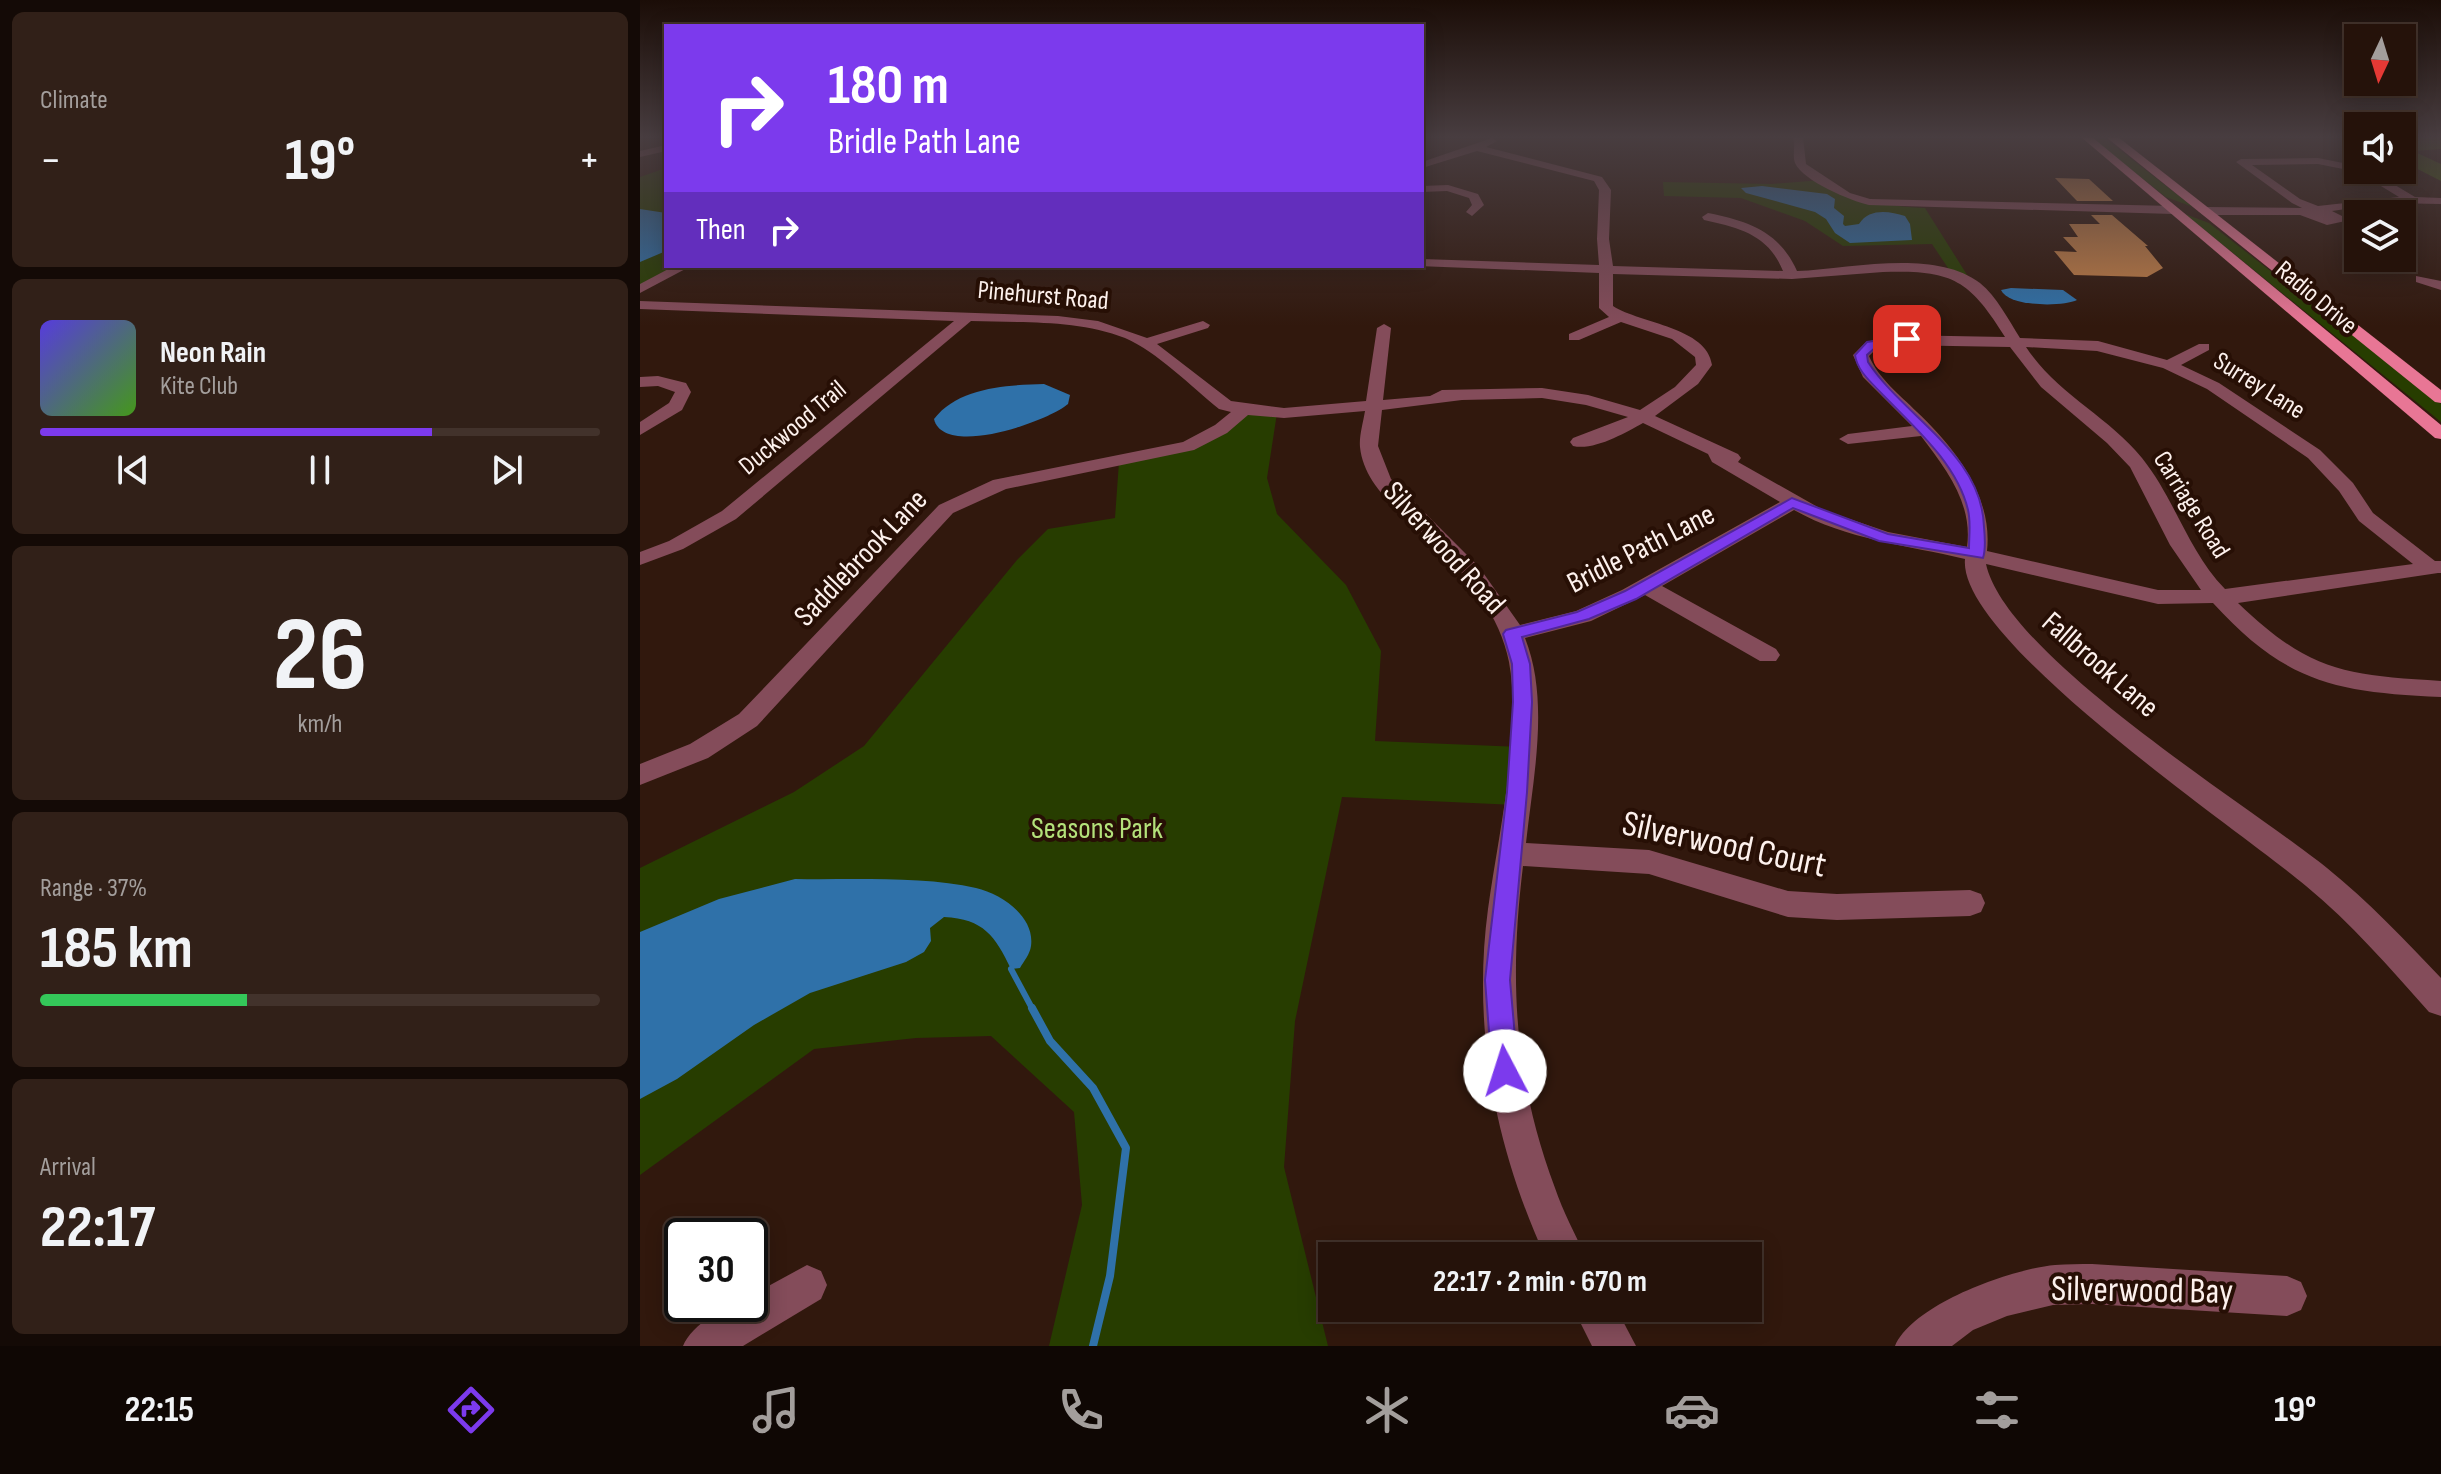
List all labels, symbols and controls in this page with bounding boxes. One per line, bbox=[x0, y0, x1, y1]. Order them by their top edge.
north arrow bbox=[2344, 24, 2416, 96]
map controls bbox=[2344, 24, 2416, 272]
text: 180 m bbox=[828, 53, 949, 120]
icon: right bbox=[696, 56, 800, 160]
text: Climate bbox=[40, 85, 108, 116]
button: sound bbox=[2344, 112, 2416, 184]
text: Bridle Path Lane bbox=[828, 121, 1021, 164]
text: 19° bbox=[285, 125, 355, 197]
text: − bbox=[40, 134, 62, 187]
text: + bbox=[578, 134, 600, 187]
button: layers bbox=[2344, 200, 2416, 272]
icon: right bbox=[762, 208, 806, 252]
text: Then bbox=[696, 212, 746, 248]
street label: Radio Drive bbox=[2269, 255, 2363, 341]
street label: Pinehurst Road bbox=[976, 275, 1110, 317]
pin bbox=[1873, 305, 1941, 373]
icon: arrive bbox=[1885, 317, 1929, 361]
text: Neon Rain bbox=[160, 335, 266, 371]
street label: Surrey Lane bbox=[2207, 346, 2311, 426]
text: Kite Club bbox=[160, 371, 238, 402]
street label: Duckwood Trail bbox=[733, 374, 853, 482]
street label: Carriage Road bbox=[2146, 446, 2236, 564]
icon: previous bbox=[111, 448, 155, 492]
icon: pause bbox=[298, 448, 342, 492]
icon: next bbox=[485, 448, 529, 492]
street label: Silverwood Road bbox=[1375, 475, 1513, 621]
street label: Saddlebrook Lane bbox=[787, 482, 935, 634]
street label: Bridle Path Lane bbox=[1561, 497, 1721, 601]
text: 26 bbox=[273, 594, 367, 719]
street label: Fallbrook Lane bbox=[2034, 605, 2166, 725]
text: km/h bbox=[298, 709, 342, 740]
street label: Silverwood Court bbox=[1618, 802, 1830, 888]
park label: Seasons Park bbox=[1031, 811, 1164, 847]
text: Range · 37% bbox=[40, 873, 147, 904]
text: 185 km bbox=[40, 913, 193, 985]
position arrow bbox=[1463, 1029, 1547, 1113]
text: Arrival bbox=[40, 1152, 96, 1183]
text: 22:17 bbox=[40, 1192, 155, 1264]
speed limit sign: 30 bbox=[664, 1218, 768, 1322]
text: 22:17 · 2 min · 670 m bbox=[1433, 1264, 1647, 1300]
street label: Silverwood Bay bbox=[2051, 1268, 2234, 1314]
icon: directions bbox=[443, 1382, 499, 1438]
icon: music bbox=[748, 1382, 804, 1438]
icon: phone bbox=[1053, 1382, 1109, 1438]
icon: climate bbox=[1359, 1382, 1415, 1438]
icon: car bbox=[1664, 1382, 1720, 1438]
icon: filters bbox=[1969, 1382, 2025, 1438]
text: 22:15 bbox=[125, 1389, 194, 1432]
text: 19° bbox=[2274, 1389, 2316, 1432]

